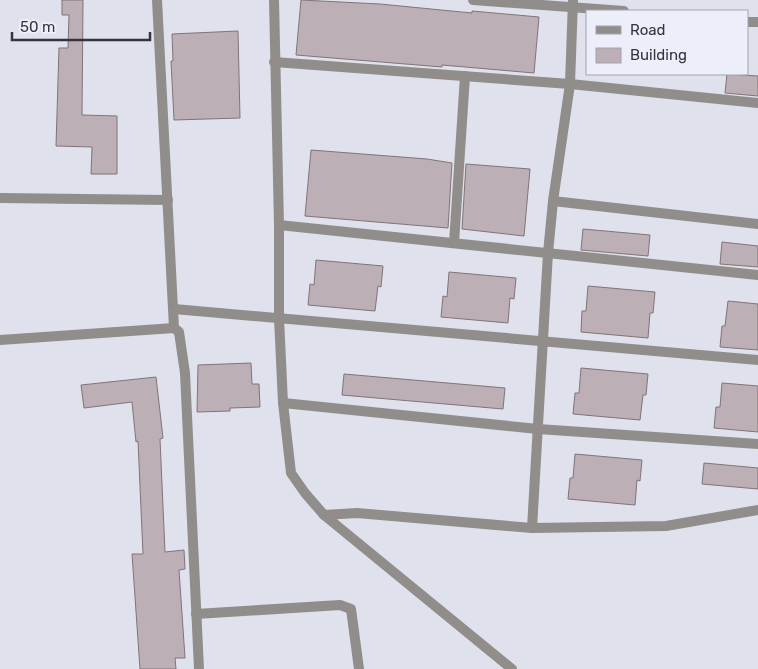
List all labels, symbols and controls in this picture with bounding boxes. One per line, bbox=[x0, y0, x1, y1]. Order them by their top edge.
scale bar bbox=[12, 10, 150, 42]
legend bbox=[586, 10, 748, 75]
text: 50 m bbox=[20, 18, 55, 36]
text: Road bbox=[630, 21, 666, 39]
text: Building bbox=[630, 46, 687, 64]

